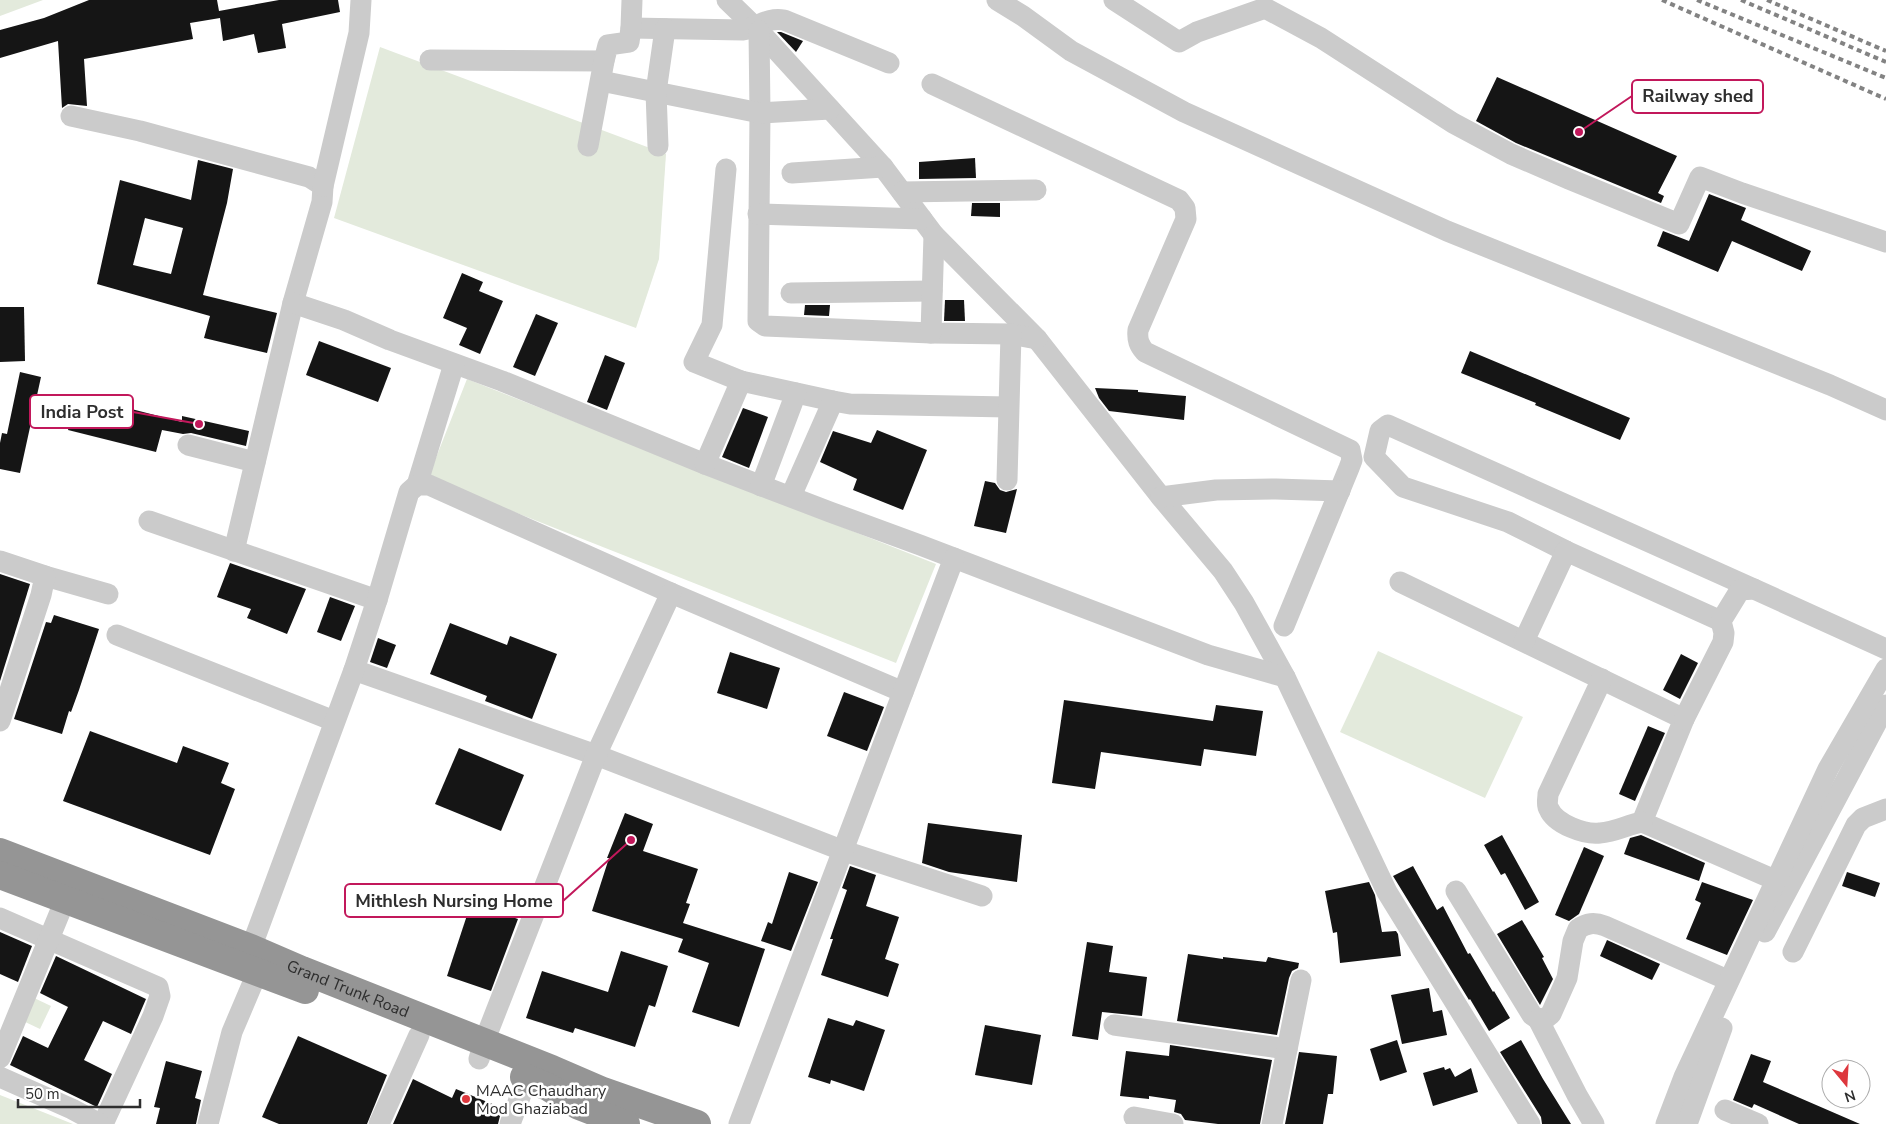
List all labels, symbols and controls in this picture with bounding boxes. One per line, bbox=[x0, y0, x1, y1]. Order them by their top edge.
callout: Railway shed bbox=[1632, 80, 1763, 113]
text: Railway shed bbox=[1642, 84, 1754, 108]
callout: India Post bbox=[30, 395, 133, 428]
text: India Post bbox=[41, 400, 124, 424]
callout: Mithlesh Nursing Home bbox=[345, 884, 563, 917]
text: Mithlesh Nursing Home bbox=[355, 889, 553, 913]
street label: Grand Trunk Road bbox=[283, 955, 412, 1023]
north arrow bbox=[1821, 1059, 1871, 1109]
scale bar bbox=[18, 1076, 140, 1108]
place label: MAAC Chaudhary Mod Ghaziabad bbox=[476, 1080, 607, 1120]
text: 50 m bbox=[25, 1084, 60, 1104]
text: N bbox=[1842, 1085, 1858, 1107]
marker: MAAC Chaudhary Mod Ghaziabad bbox=[460, 1093, 472, 1105]

